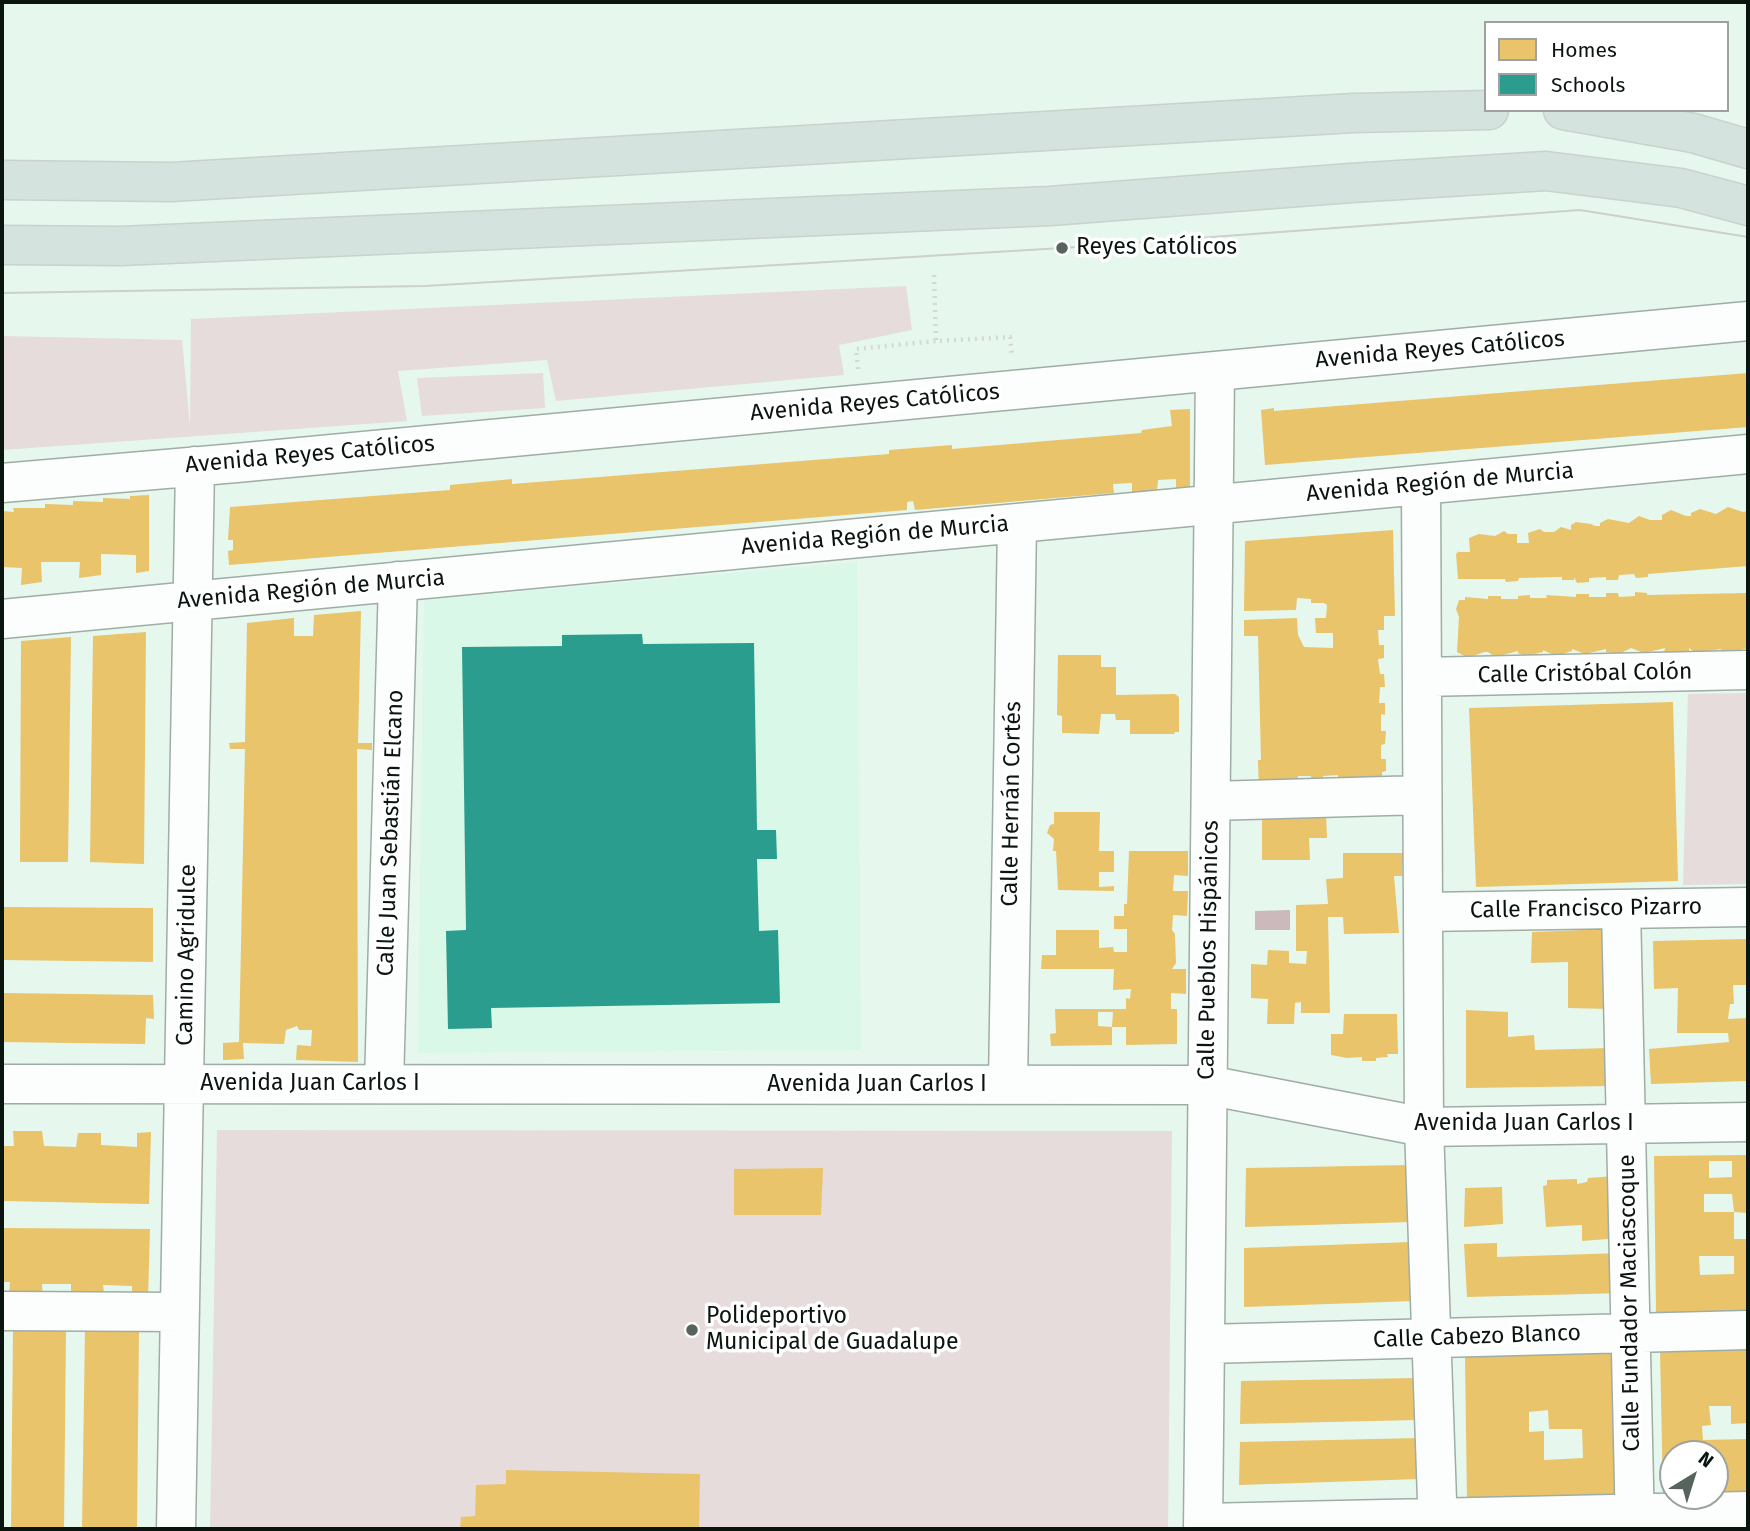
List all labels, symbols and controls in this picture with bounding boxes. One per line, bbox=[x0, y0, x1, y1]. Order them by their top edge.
legend bbox=[1484, 21, 1729, 112]
text: Homes bbox=[1551, 37, 1617, 63]
text: Schools bbox=[1551, 72, 1625, 98]
place label: Reyes Católicos bbox=[1076, 234, 1237, 262]
marker: Reyes Católicos bbox=[1054, 240, 1070, 256]
street label: Avenida Reyes Católicos bbox=[1314, 325, 1566, 375]
street label: Avenida Reyes Católicos bbox=[749, 378, 1001, 428]
street label: Avenida Reyes Católicos bbox=[184, 430, 436, 480]
street label: Avenida Región de Murcia bbox=[1305, 458, 1575, 508]
street label: Avenida Región de Murcia bbox=[740, 511, 1010, 561]
street label: Avenida Región de Murcia bbox=[176, 565, 446, 615]
street label: Calle Cristóbal Colón bbox=[1477, 658, 1693, 690]
street label: Calle Juan Sebastián Elcano bbox=[372, 689, 410, 977]
street label: Calle Hernán Cortés bbox=[996, 701, 1028, 907]
street label: Calle Pueblos Hispánicos bbox=[1193, 820, 1225, 1080]
street label: Camino Agridulce bbox=[172, 864, 202, 1046]
street label: Calle Francisco Pizarro bbox=[1470, 893, 1702, 925]
street label: Avenida Juan Carlos I bbox=[200, 1070, 420, 1098]
street label: Avenida Juan Carlos I bbox=[767, 1071, 987, 1099]
street label: Avenida Juan Carlos I bbox=[1414, 1110, 1634, 1138]
street label: Calle Fundador Maciascoque bbox=[1614, 1154, 1646, 1452]
place label: Polideportivo Municipal de Guadalupe bbox=[706, 1303, 958, 1357]
street label: Calle Cabezo Blanco bbox=[1373, 1320, 1581, 1354]
marker: Polideportivo Municipal de Guadalupe bbox=[684, 1322, 700, 1338]
north arrow bbox=[1659, 1440, 1729, 1510]
text: N bbox=[1694, 1447, 1718, 1473]

